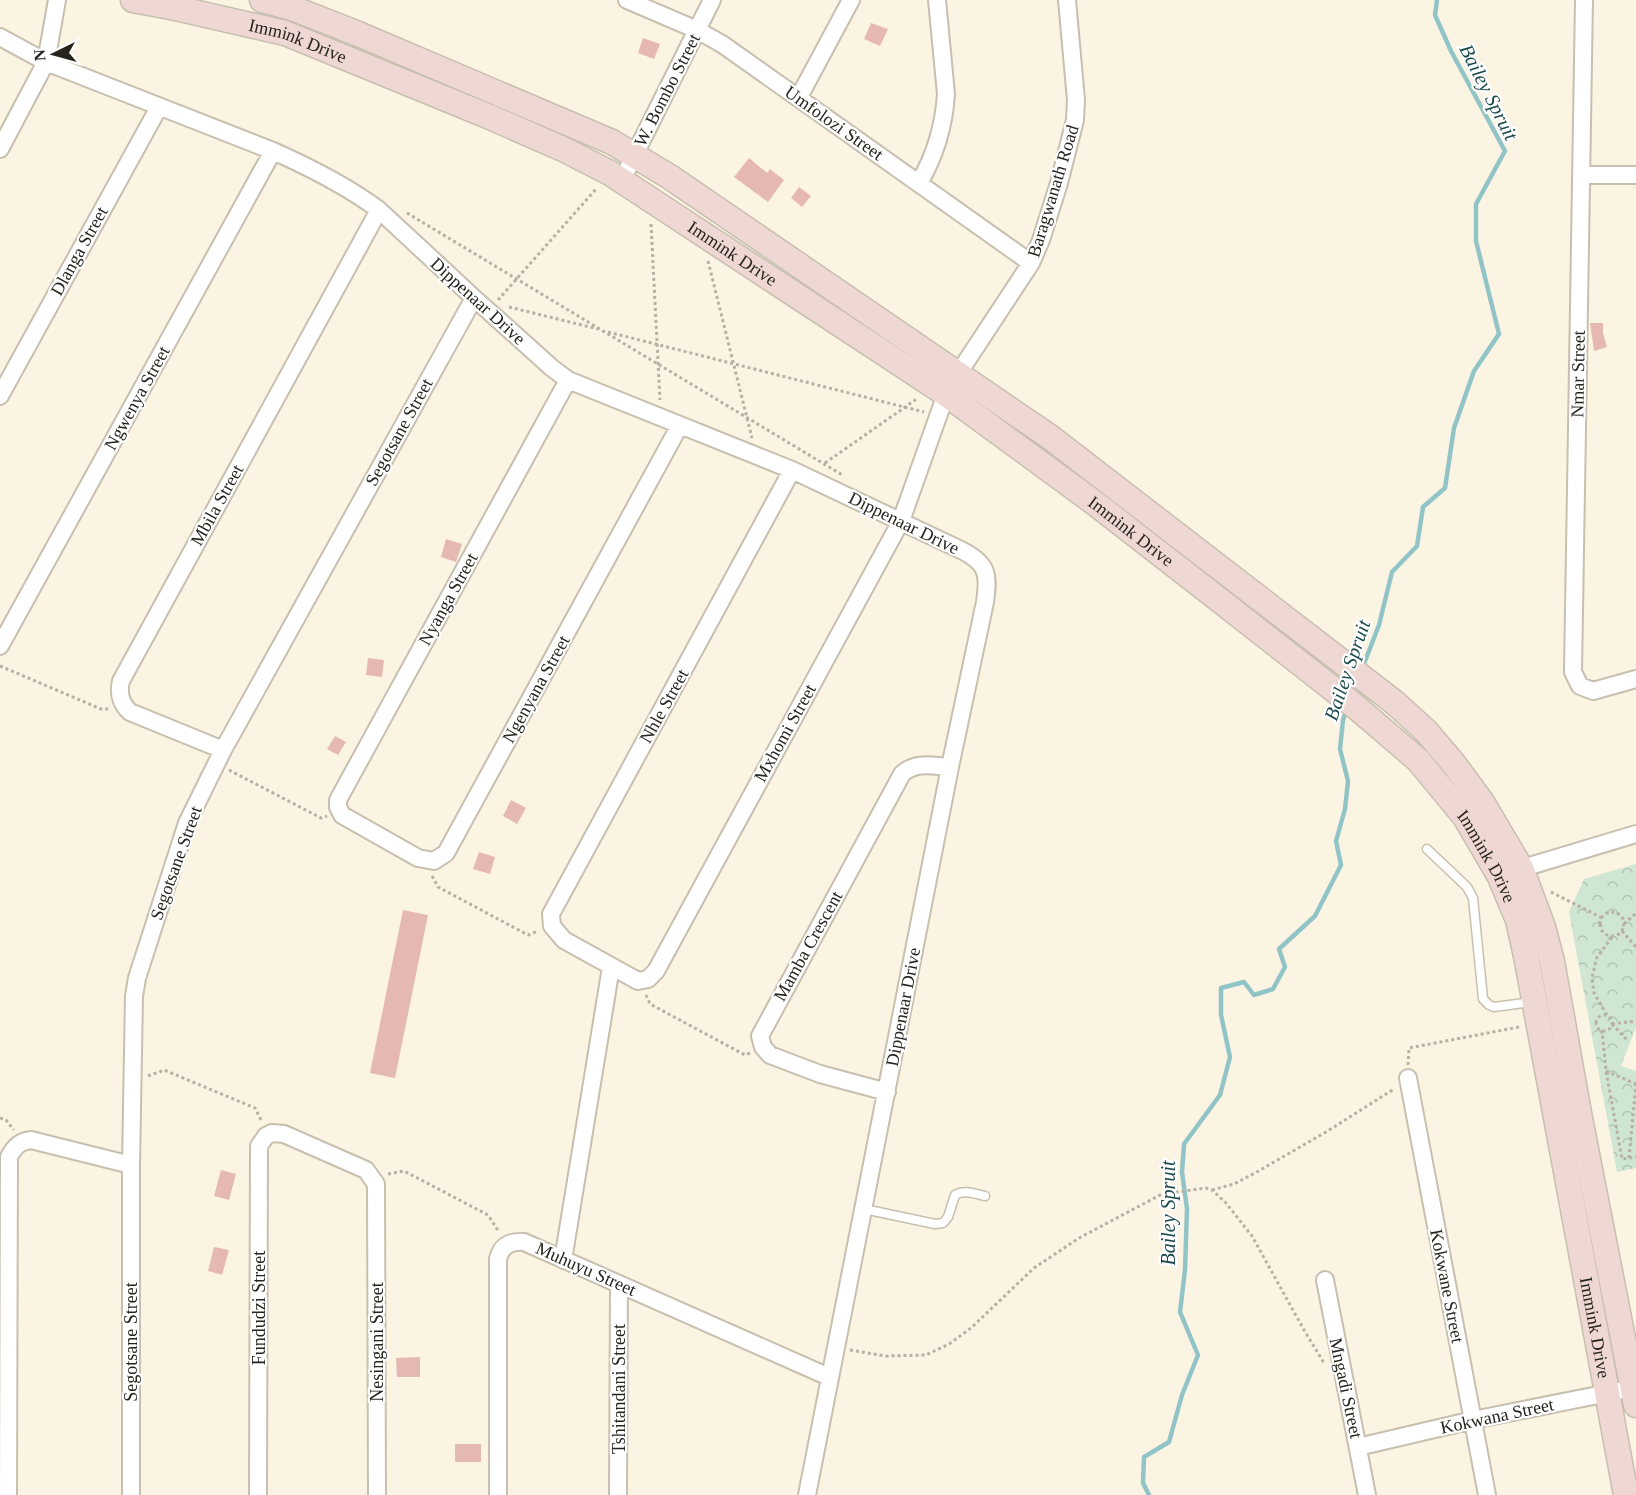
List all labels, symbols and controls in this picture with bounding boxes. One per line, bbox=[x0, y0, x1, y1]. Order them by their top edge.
street label: Immink Drive bbox=[247, 15, 350, 67]
north arrow bbox=[24, 24, 84, 84]
street label: W. Bombo Street bbox=[630, 30, 704, 150]
water label: Bailey Spruit bbox=[1454, 40, 1523, 145]
text: N bbox=[31, 48, 49, 62]
street label: Umfolozi Street bbox=[781, 82, 887, 164]
street label: Baragwanath Road bbox=[1023, 122, 1083, 260]
street label: Dlanga Street bbox=[46, 203, 112, 299]
street label: Immink Drive bbox=[684, 217, 781, 290]
street label: Dippenaar Drive bbox=[427, 253, 529, 349]
street label: Nmar Street bbox=[1567, 330, 1589, 418]
street label: Ngwenya Street bbox=[100, 343, 174, 453]
street label: Segotsane Street bbox=[361, 375, 437, 489]
street label: Mbila Street bbox=[187, 461, 247, 549]
street label: Dippenaar Drive bbox=[845, 488, 963, 558]
street label: Immink Drive bbox=[1084, 492, 1178, 571]
street label: Nyanga Street bbox=[414, 549, 482, 649]
water label: Bailey Spruit bbox=[1320, 616, 1376, 724]
street label: Ngenyana Street bbox=[498, 632, 574, 746]
street label: Nhle Street bbox=[636, 666, 692, 746]
street label: Mxhomi Street bbox=[750, 681, 820, 785]
street label: Segotsane Street bbox=[146, 803, 206, 923]
street label: Immink Drive bbox=[1453, 806, 1520, 906]
street label: Mamba Crescent bbox=[770, 888, 846, 1004]
street label: Dippenaar Drive bbox=[882, 946, 924, 1068]
water label: Bailey Spruit bbox=[1157, 1160, 1180, 1265]
street label: Kokwane Street bbox=[1426, 1227, 1468, 1345]
street label: Muhuyu Street bbox=[533, 1238, 639, 1300]
street label: Fundudzi Street bbox=[249, 1251, 269, 1365]
street label: Immink Drive bbox=[1576, 1275, 1614, 1380]
street label: Segotsane Street bbox=[121, 1282, 141, 1402]
street label: Nesingani Street bbox=[367, 1282, 387, 1402]
street label: Tshitandani Street bbox=[609, 1324, 629, 1454]
street label: Mngadi Street bbox=[1326, 1336, 1366, 1440]
street label: Kokwana Street bbox=[1438, 1394, 1556, 1438]

